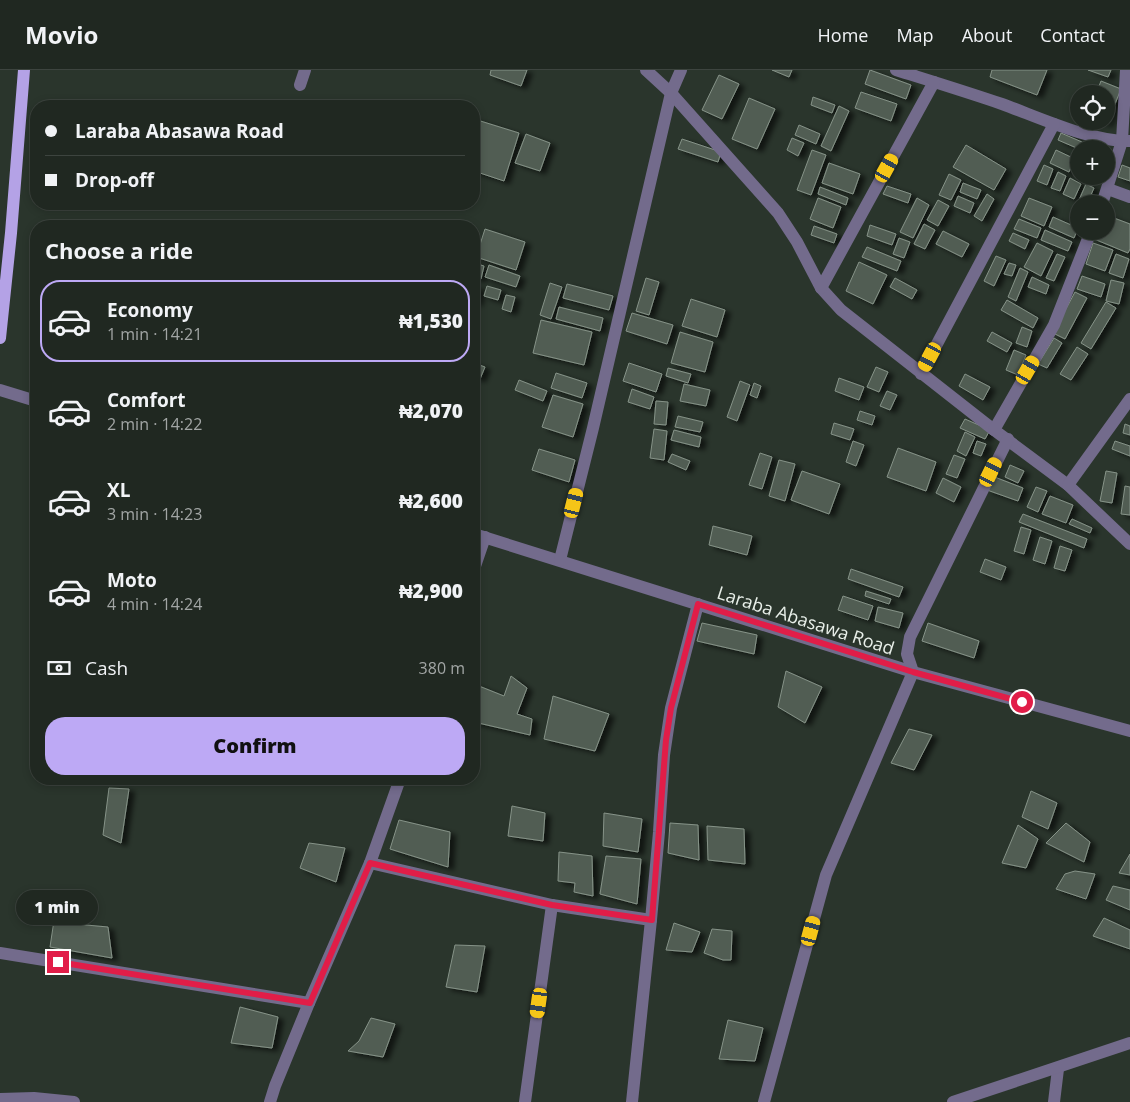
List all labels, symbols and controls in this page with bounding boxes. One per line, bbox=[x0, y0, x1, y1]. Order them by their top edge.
text: Movio bbox=[25, 18, 98, 51]
text: Home bbox=[818, 23, 868, 47]
text: Map bbox=[896, 23, 934, 47]
text: About bbox=[962, 23, 1012, 47]
text: Contact bbox=[1040, 23, 1105, 47]
map controls bbox=[1070, 85, 1115, 240]
button: locate bbox=[1070, 85, 1115, 130]
text: Laraba Abasawa Road bbox=[75, 118, 284, 144]
button: + bbox=[1070, 140, 1115, 185]
car bbox=[873, 151, 900, 185]
text: Drop-off bbox=[75, 167, 154, 193]
button: − bbox=[1070, 195, 1115, 240]
text: Choose a ride bbox=[45, 235, 193, 265]
text: Economy bbox=[107, 297, 193, 323]
icon: car bbox=[47, 299, 92, 344]
text: ₦1,530 bbox=[399, 308, 463, 334]
text: 1 min · 14:21 bbox=[107, 323, 202, 345]
car bbox=[916, 340, 943, 374]
car bbox=[1014, 353, 1041, 387]
text: Comfort bbox=[107, 387, 186, 413]
icon: car bbox=[47, 389, 92, 434]
text: ₦2,070 bbox=[399, 398, 463, 424]
text: 2 min · 14:22 bbox=[107, 413, 202, 435]
car bbox=[977, 455, 1004, 489]
text: XL bbox=[107, 477, 130, 503]
icon: car bbox=[47, 479, 92, 524]
car bbox=[563, 487, 584, 519]
text: ₦2,600 bbox=[399, 488, 463, 514]
text: 3 min · 14:23 bbox=[107, 503, 202, 525]
text: Moto bbox=[107, 567, 157, 593]
icon: car bbox=[47, 569, 92, 614]
text: ₦2,900 bbox=[399, 578, 463, 604]
street label: Laraba Abasawa Road bbox=[714, 580, 898, 660]
text: 4 min · 14:24 bbox=[107, 593, 202, 615]
icon: cash bbox=[45, 654, 73, 682]
text: Cash bbox=[85, 655, 128, 681]
text: 380 m bbox=[419, 657, 465, 679]
route start bbox=[1011, 691, 1033, 713]
button: Confirm bbox=[45, 717, 465, 775]
callout: 1 min bbox=[17, 890, 99, 924]
text: 1 min bbox=[34, 896, 80, 918]
car bbox=[799, 915, 822, 947]
route end bbox=[47, 951, 69, 973]
car bbox=[529, 987, 548, 1019]

